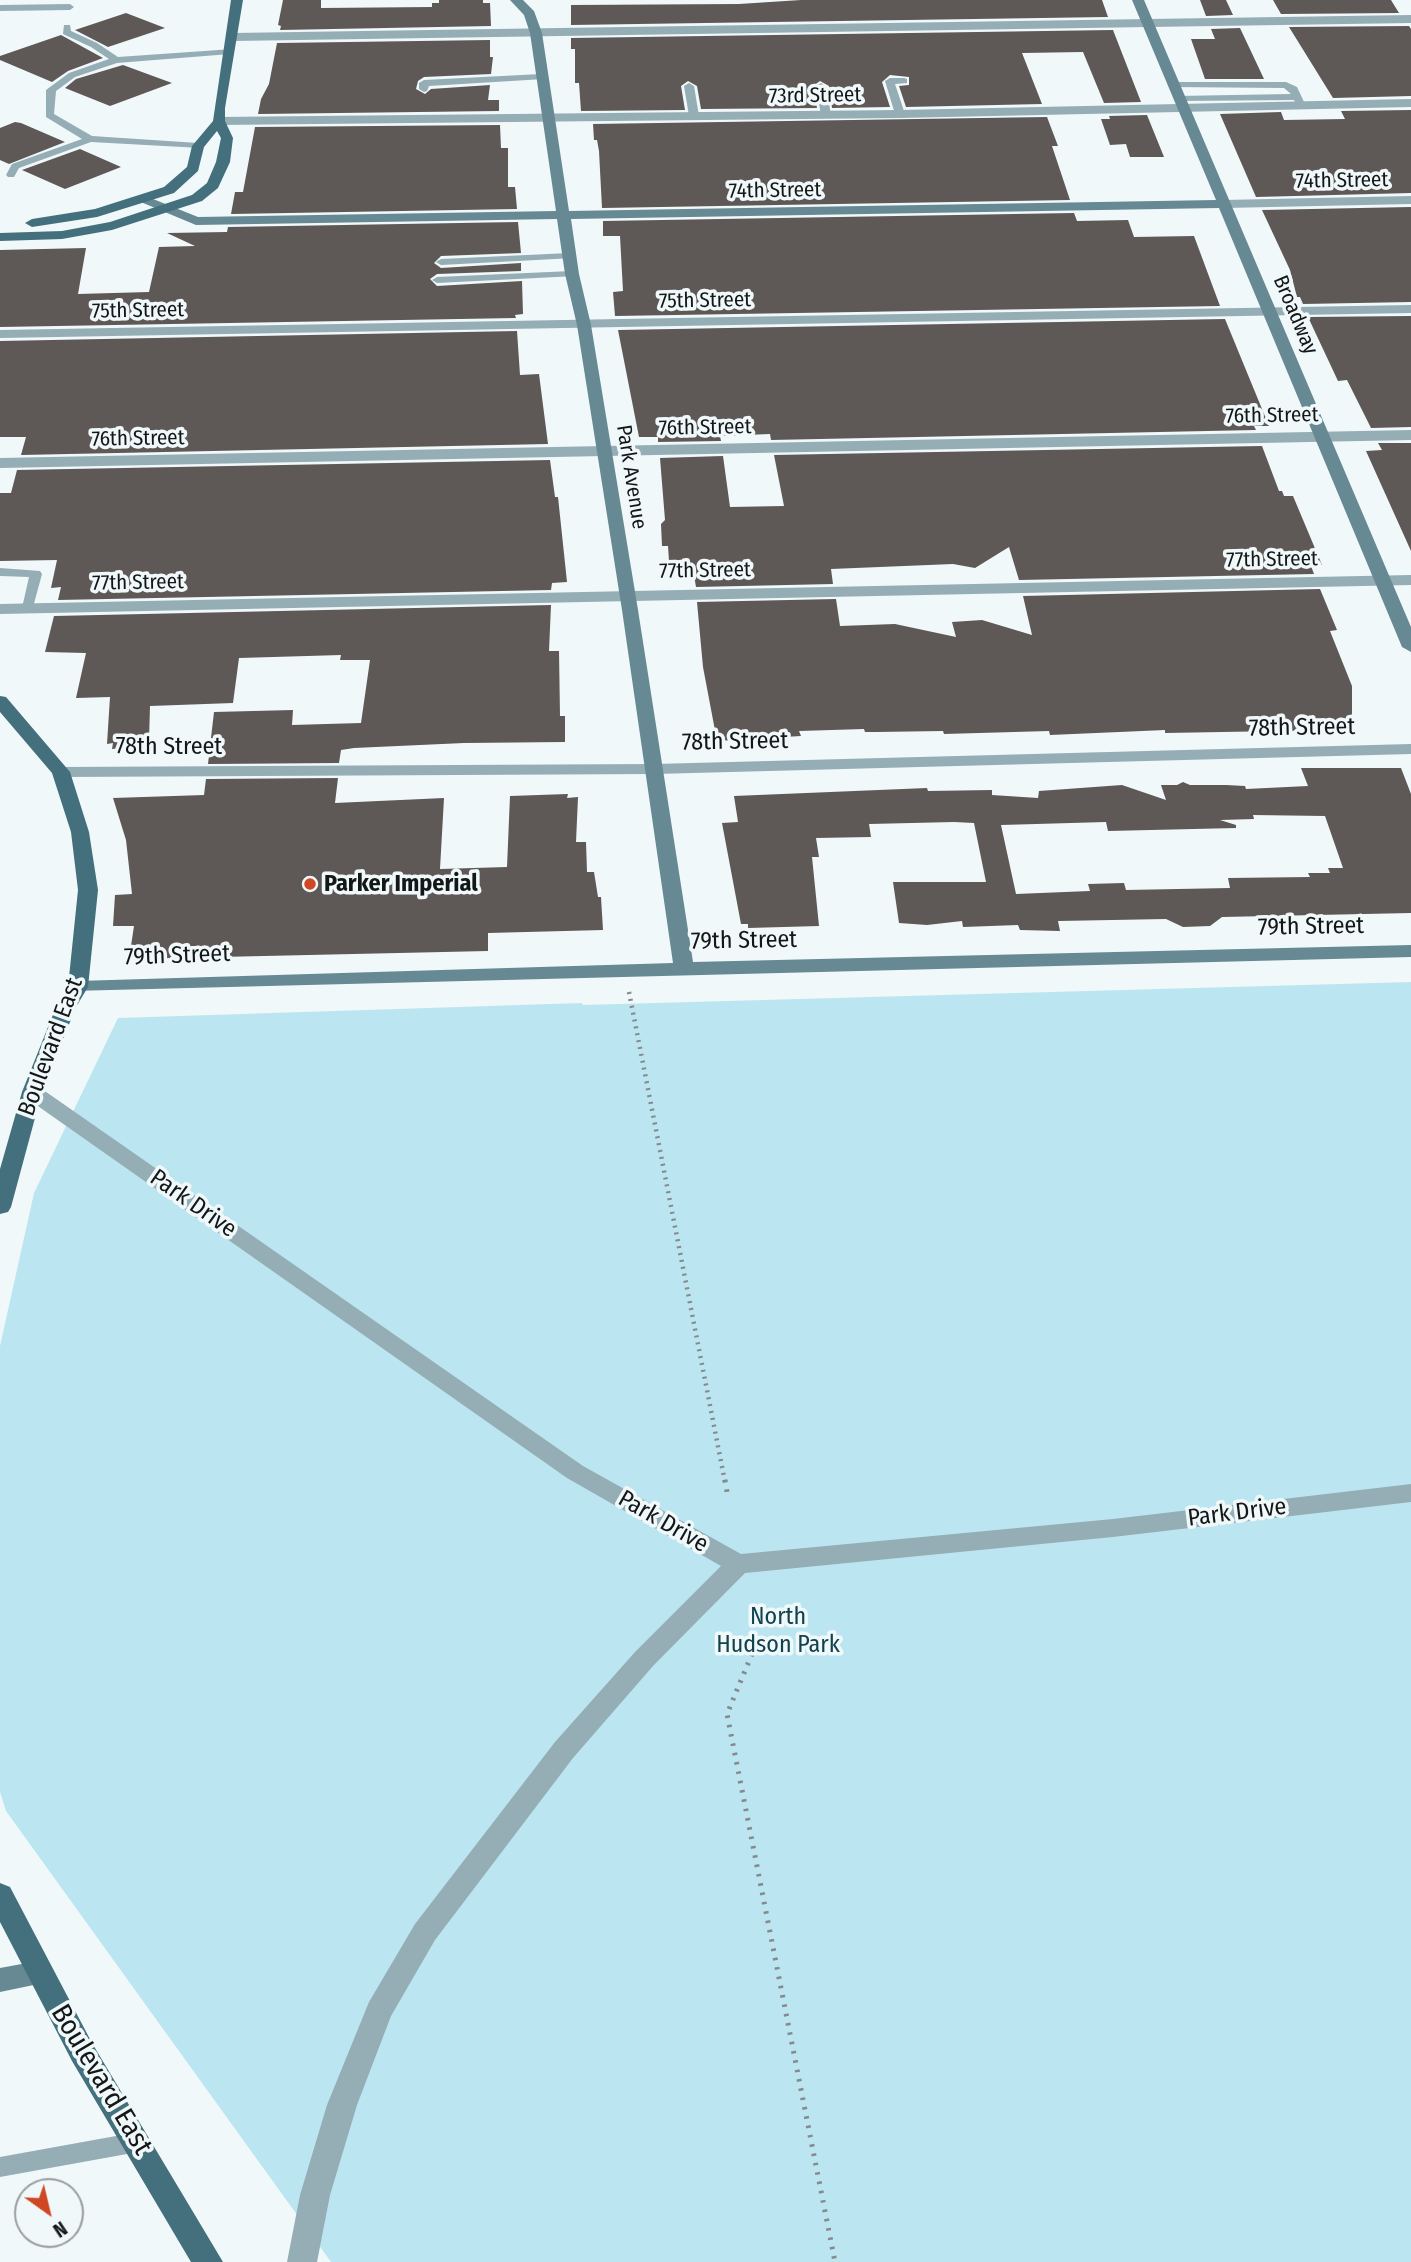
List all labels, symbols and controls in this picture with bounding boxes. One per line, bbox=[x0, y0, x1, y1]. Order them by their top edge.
street label: 73rd Street bbox=[769, 83, 861, 109]
street label: 74th Street bbox=[1296, 168, 1388, 194]
street label: 74th Street bbox=[729, 178, 821, 204]
street label: Broadway bbox=[1267, 272, 1323, 358]
street label: 75th Street bbox=[659, 288, 751, 314]
street label: 75th Street bbox=[92, 298, 184, 324]
street label: 76th Street bbox=[1225, 403, 1319, 429]
street label: 76th Street bbox=[658, 415, 752, 441]
street label: Park Avenue bbox=[610, 423, 652, 531]
street label: 76th Street bbox=[91, 426, 185, 452]
street label: 77th Street bbox=[1226, 547, 1318, 573]
street label: 77th Street bbox=[659, 558, 751, 584]
street label: 77th Street bbox=[92, 570, 184, 596]
street label: 78th Street bbox=[1249, 713, 1355, 743]
street label: 78th Street bbox=[682, 727, 788, 757]
street label: 78th Street bbox=[116, 733, 222, 761]
place label: Parker Imperial bbox=[324, 870, 478, 898]
marker: Parker Imperial bbox=[302, 876, 318, 892]
street label: 79th Street bbox=[1258, 912, 1364, 942]
street label: 79th Street bbox=[691, 926, 797, 956]
street label: 79th Street bbox=[123, 940, 231, 972]
street label: Boulevard East bbox=[13, 974, 89, 1120]
street label: Park Drive bbox=[144, 1164, 242, 1244]
street label: Park Drive bbox=[613, 1485, 713, 1559]
street label: Park Drive bbox=[1186, 1493, 1288, 1533]
park label: North Hudson Park bbox=[716, 1603, 840, 1659]
street label: Boulevard East bbox=[43, 1999, 159, 2161]
north arrow bbox=[14, 2178, 84, 2248]
text: N bbox=[49, 2216, 71, 2242]

